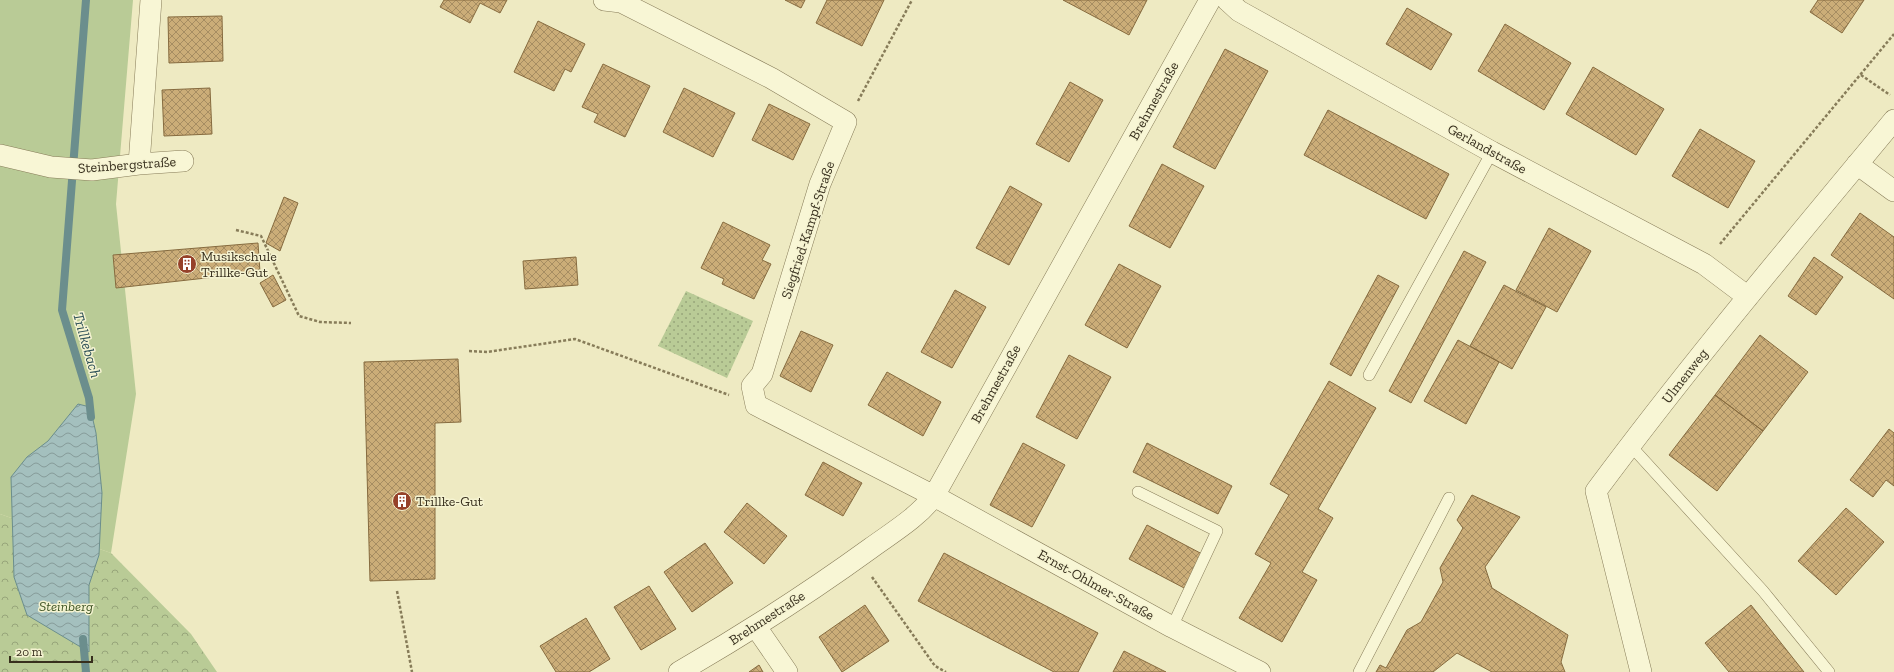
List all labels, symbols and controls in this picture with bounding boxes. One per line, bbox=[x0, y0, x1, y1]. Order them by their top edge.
street label: Brehmestraße bbox=[1125, 58, 1183, 143]
street label: Gerlandstraße bbox=[1444, 120, 1530, 178]
street label: Steinbergstraße bbox=[77, 153, 177, 177]
street label: Siegfried-Kampf-Straße bbox=[778, 159, 838, 301]
place label: Musikschule Trillke-Gut bbox=[201, 248, 277, 281]
building icon: Musikschule Trillke-Gut bbox=[176, 253, 198, 275]
water label: Trillkebach bbox=[69, 310, 105, 380]
street label: Brehmestraße bbox=[967, 341, 1025, 426]
street label: Ulmenweg bbox=[1658, 345, 1712, 407]
building icon: Trillke-Gut bbox=[391, 490, 413, 512]
place label: Trillke-Gut bbox=[416, 493, 484, 510]
street label: Ernst-Ohlmer-Straße bbox=[1035, 546, 1157, 624]
street label: Brehmestraße bbox=[726, 587, 809, 649]
park label: Steinberg bbox=[39, 598, 94, 615]
scale bar bbox=[10, 638, 92, 664]
text: 20 m bbox=[16, 645, 43, 659]

